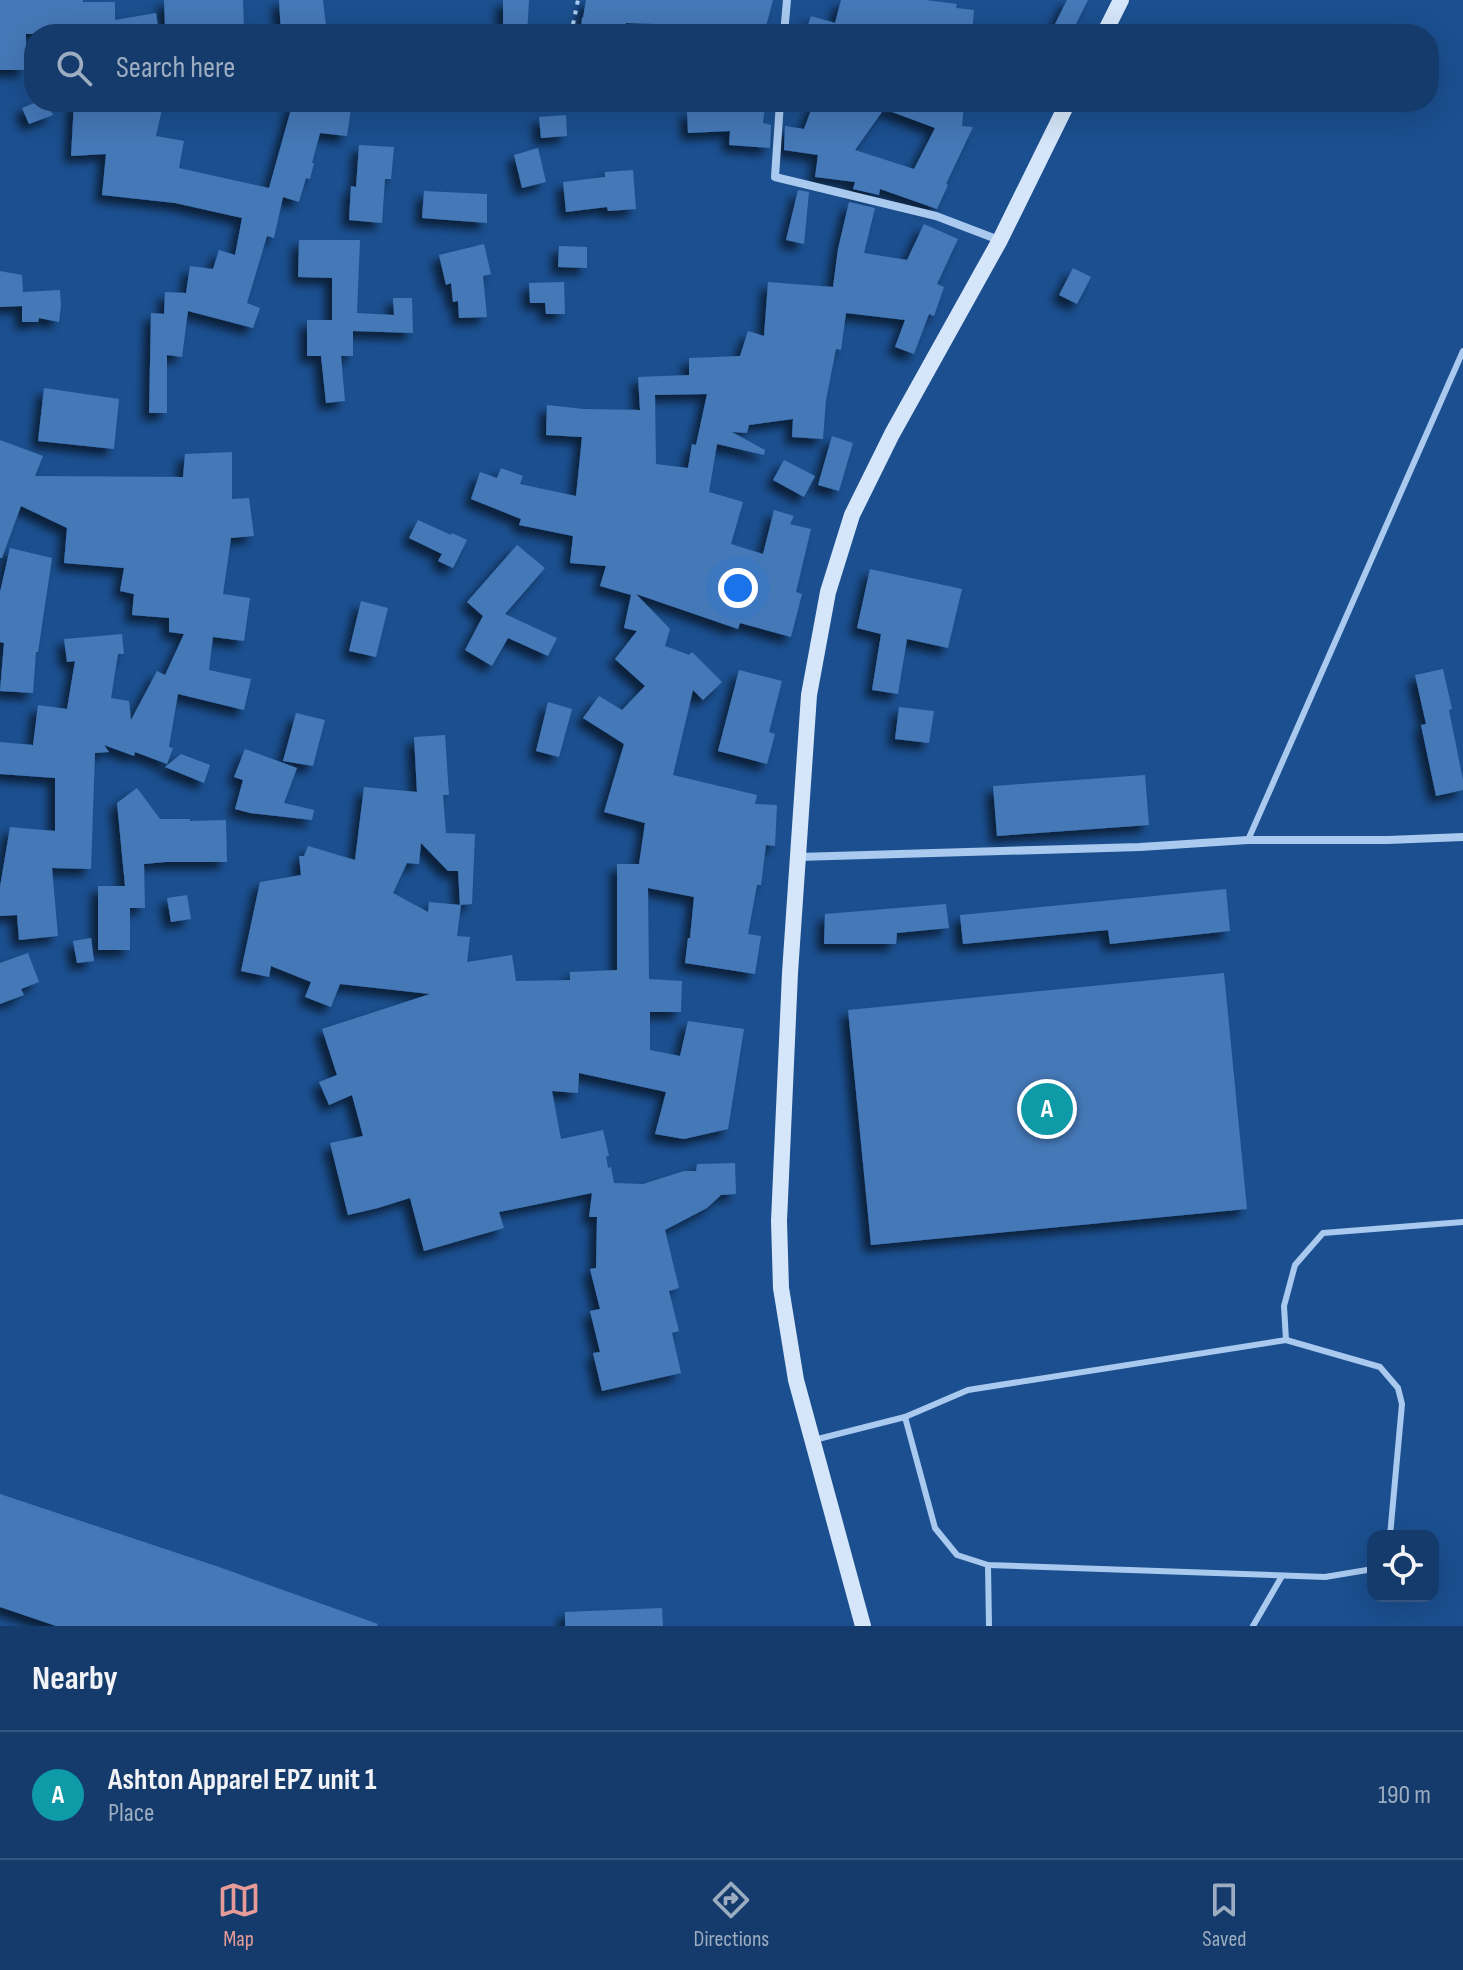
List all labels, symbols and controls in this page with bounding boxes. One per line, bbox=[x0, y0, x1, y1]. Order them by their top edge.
search box bbox=[24, 24, 1439, 112]
icon: search bbox=[52, 46, 96, 90]
text: Search here bbox=[116, 50, 235, 86]
your location bbox=[718, 568, 758, 608]
pin: A bbox=[1021, 1079, 1073, 1139]
map controls bbox=[1367, 1530, 1439, 1602]
button: locate bbox=[1367, 1530, 1439, 1602]
text: Nearby bbox=[32, 1658, 118, 1699]
text: Ashton Apparel EPZ unit 1 bbox=[108, 1762, 376, 1798]
text: A bbox=[52, 1780, 64, 1811]
text: 190 m bbox=[1378, 1780, 1431, 1811]
text: Place bbox=[108, 1798, 155, 1829]
tab: Map bbox=[217, 1878, 261, 1953]
tab: Directions bbox=[694, 1878, 769, 1953]
tab: Saved bbox=[1202, 1878, 1246, 1953]

